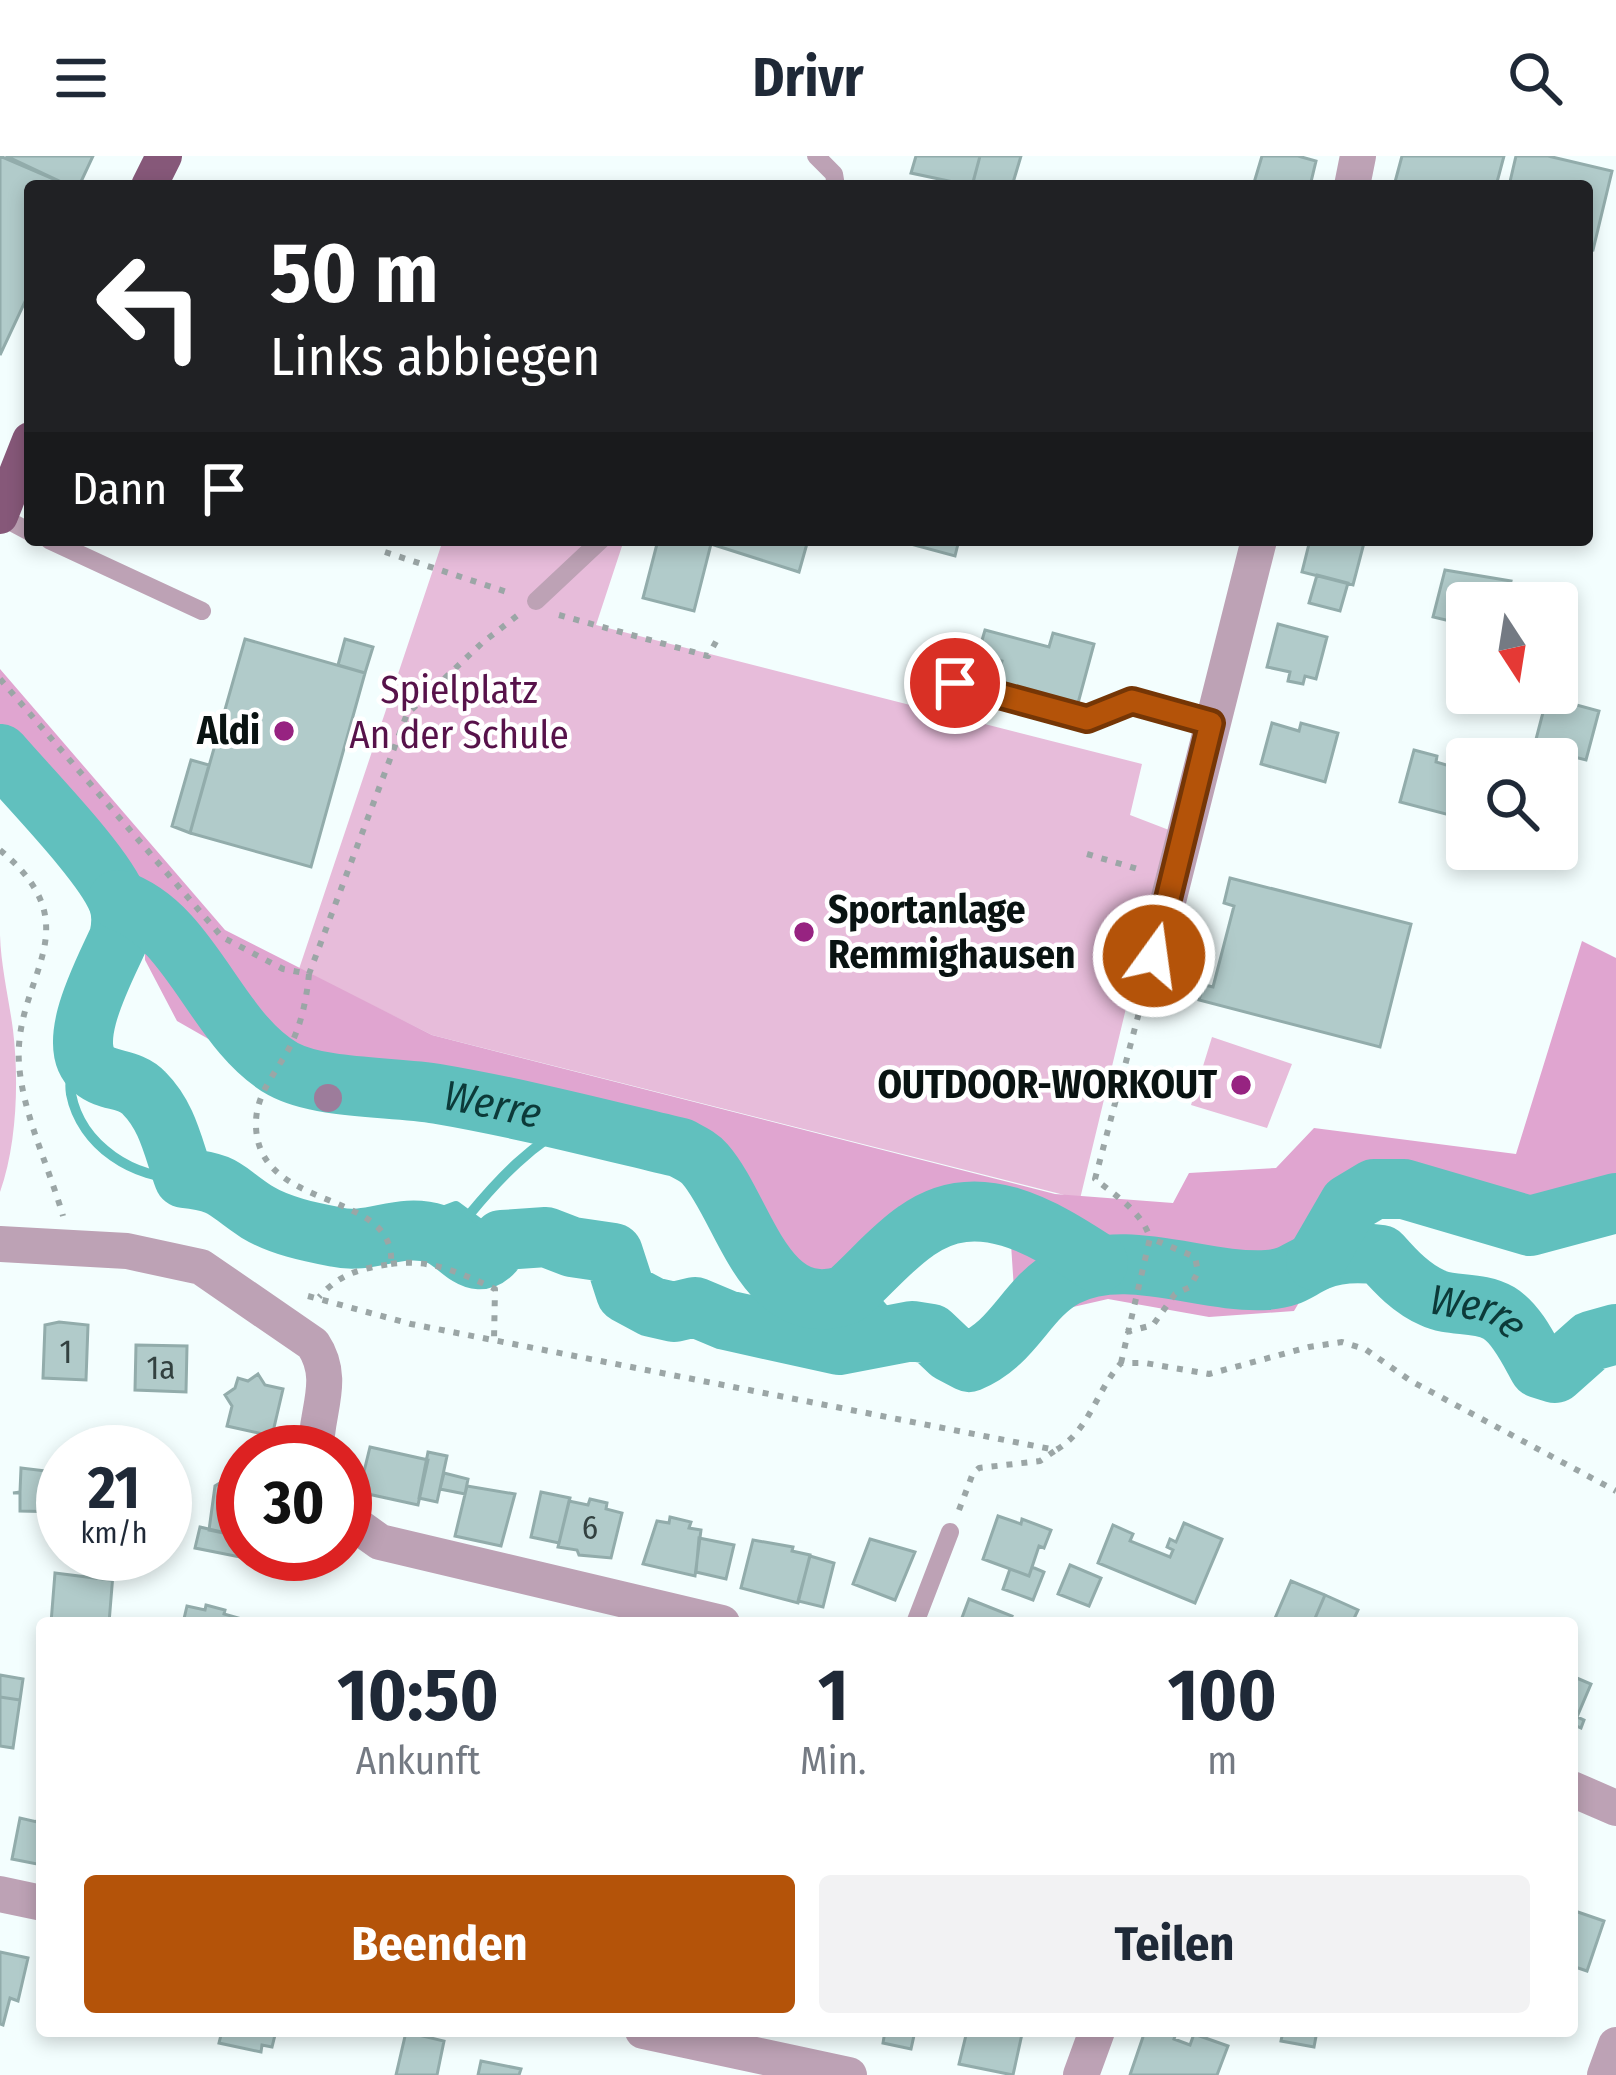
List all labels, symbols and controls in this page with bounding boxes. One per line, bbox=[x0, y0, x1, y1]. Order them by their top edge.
icon: menu bbox=[48, 45, 114, 111]
icon: search bbox=[1502, 45, 1568, 111]
text: Drivr bbox=[752, 46, 864, 110]
text: 50 m bbox=[270, 223, 439, 324]
icon: left bbox=[72, 228, 228, 384]
text: Links abbiegen bbox=[270, 325, 600, 389]
icon: arrive bbox=[191, 456, 257, 522]
text: Dann bbox=[72, 462, 167, 516]
north arrow bbox=[1446, 582, 1578, 714]
map controls bbox=[1446, 582, 1578, 870]
pin bbox=[904, 632, 1006, 734]
icon: arrive bbox=[922, 650, 988, 716]
park label: Spielplatz An der Schule bbox=[349, 667, 569, 758]
place label: Aldi bbox=[196, 708, 260, 754]
marker: Aldi bbox=[271, 718, 297, 744]
button: search bbox=[1446, 738, 1578, 870]
place label: Sportanlage Remmighausen bbox=[828, 887, 1075, 978]
position arrow bbox=[1091, 893, 1217, 1019]
marker: Sportanlage Remmighausen bbox=[791, 919, 817, 945]
place label: OUTDOOR-WORKOUT bbox=[878, 1062, 1218, 1108]
water label: Werre bbox=[440, 1070, 546, 1139]
marker: OUTDOOR-WORKOUT bbox=[1228, 1072, 1254, 1098]
water label: Werre bbox=[1426, 1275, 1538, 1349]
house number: 1 bbox=[60, 1332, 72, 1372]
house number: 1a bbox=[146, 1348, 176, 1388]
speed limit sign: 30 bbox=[216, 1425, 372, 1581]
text: 21 bbox=[88, 1452, 140, 1524]
house number: 6 bbox=[582, 1508, 598, 1548]
text: km/h bbox=[81, 1515, 147, 1551]
text: 10:50 bbox=[337, 1653, 499, 1739]
text: 1 bbox=[818, 1653, 848, 1739]
text: 100 bbox=[1168, 1653, 1277, 1739]
text: Ankunft bbox=[356, 1738, 480, 1784]
text: Min. bbox=[800, 1738, 866, 1784]
text: m bbox=[1207, 1738, 1237, 1784]
button: Beenden bbox=[84, 1875, 795, 2013]
button: Teilen bbox=[819, 1875, 1530, 2013]

